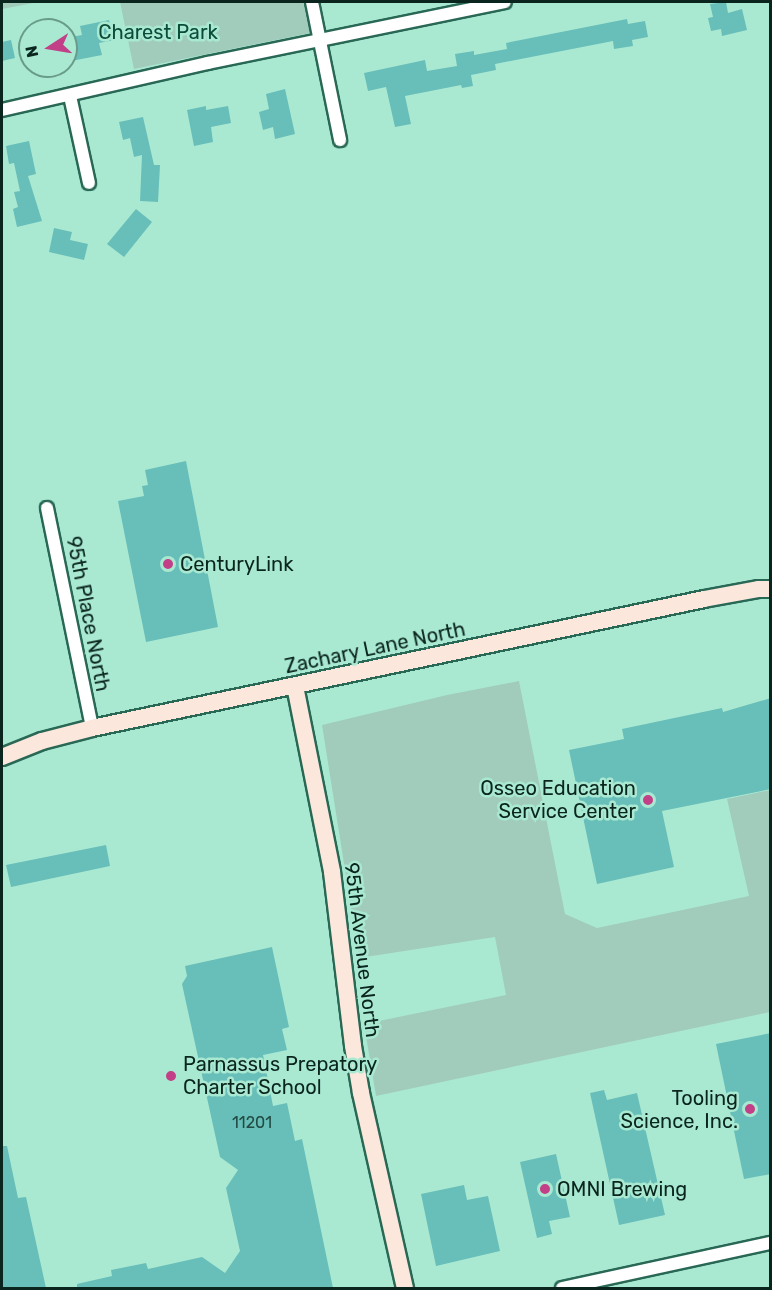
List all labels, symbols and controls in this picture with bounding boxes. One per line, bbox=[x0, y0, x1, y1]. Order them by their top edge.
north arrow bbox=[18, 18, 78, 78]
park label: Charest Park bbox=[98, 20, 218, 44]
text: N bbox=[21, 44, 42, 59]
street label: 95th Place North bbox=[61, 534, 115, 694]
place label: CenturyLink bbox=[180, 552, 294, 576]
marker: CenturyLink bbox=[161, 557, 175, 571]
street label: Zachary Lane North bbox=[282, 617, 468, 679]
place label: Osseo Education Service Center bbox=[480, 777, 636, 824]
marker: Osseo Education Service Center bbox=[641, 793, 655, 807]
street label: 95th Avenue North bbox=[339, 861, 385, 1039]
place label: Parnassus Prepatory Charter School bbox=[183, 1052, 377, 1099]
marker: Parnassus Prepatory Charter School bbox=[164, 1069, 178, 1083]
place label: Tooling Science, Inc. bbox=[621, 1086, 738, 1133]
marker: Tooling Science, Inc. bbox=[743, 1102, 757, 1116]
house number: 11201 bbox=[232, 1113, 272, 1133]
place label: OMNI Brewing bbox=[557, 1177, 687, 1201]
marker: OMNI Brewing bbox=[538, 1182, 552, 1196]

